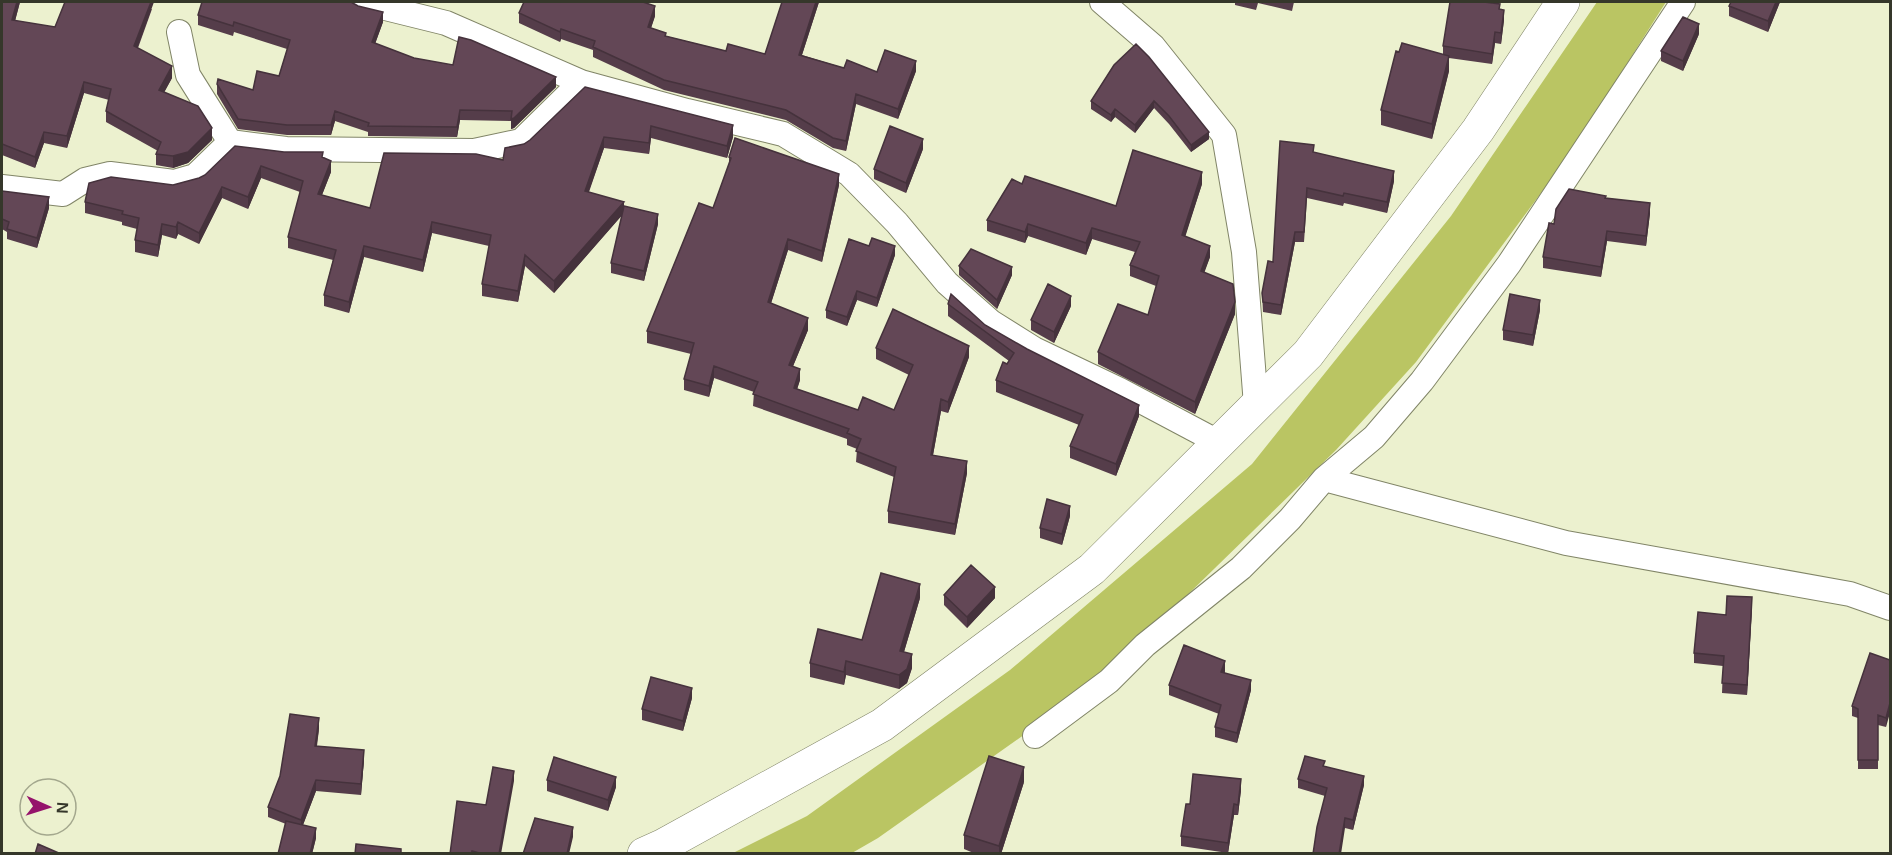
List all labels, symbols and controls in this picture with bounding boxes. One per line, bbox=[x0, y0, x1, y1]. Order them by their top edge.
north arrow bbox=[18, 777, 78, 837]
text: N bbox=[54, 802, 71, 814]

